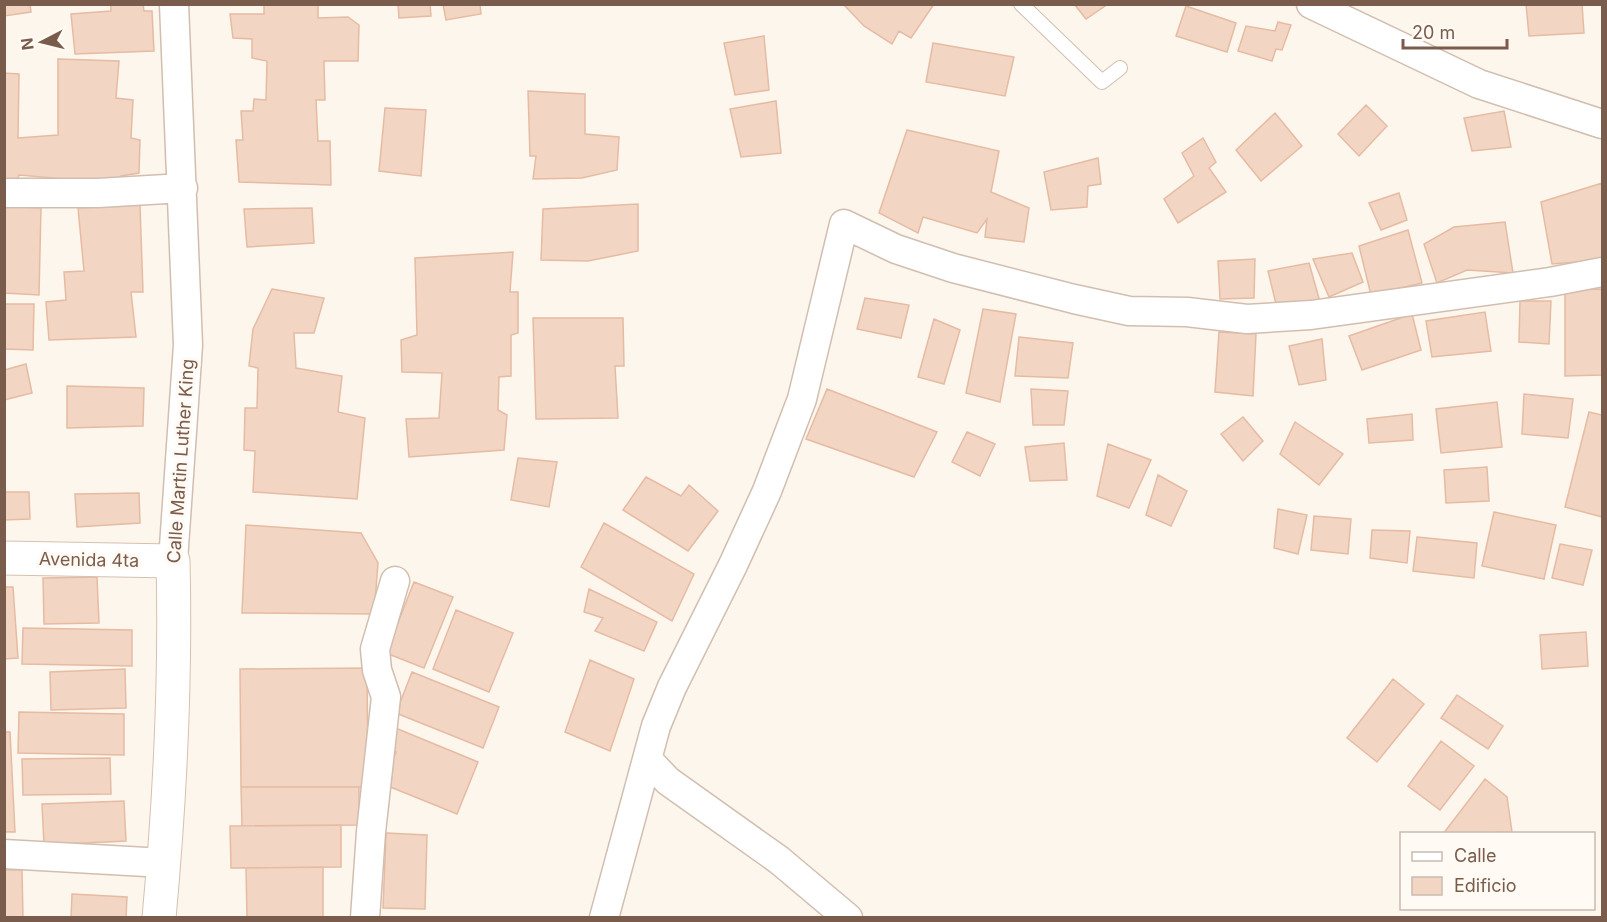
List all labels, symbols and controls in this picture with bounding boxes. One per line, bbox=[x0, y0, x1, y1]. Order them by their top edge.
north arrow bbox=[12, 12, 72, 72]
scale bar bbox=[1403, 12, 1506, 50]
text: 20 m bbox=[1412, 22, 1455, 43]
text: N bbox=[16, 37, 38, 51]
street label: Calle Martin Luther King bbox=[163, 358, 198, 564]
street label: Avenida 4ta bbox=[39, 548, 139, 571]
legend bbox=[1400, 832, 1595, 910]
text: Calle bbox=[1454, 845, 1496, 866]
text: Edificio bbox=[1454, 875, 1517, 896]

